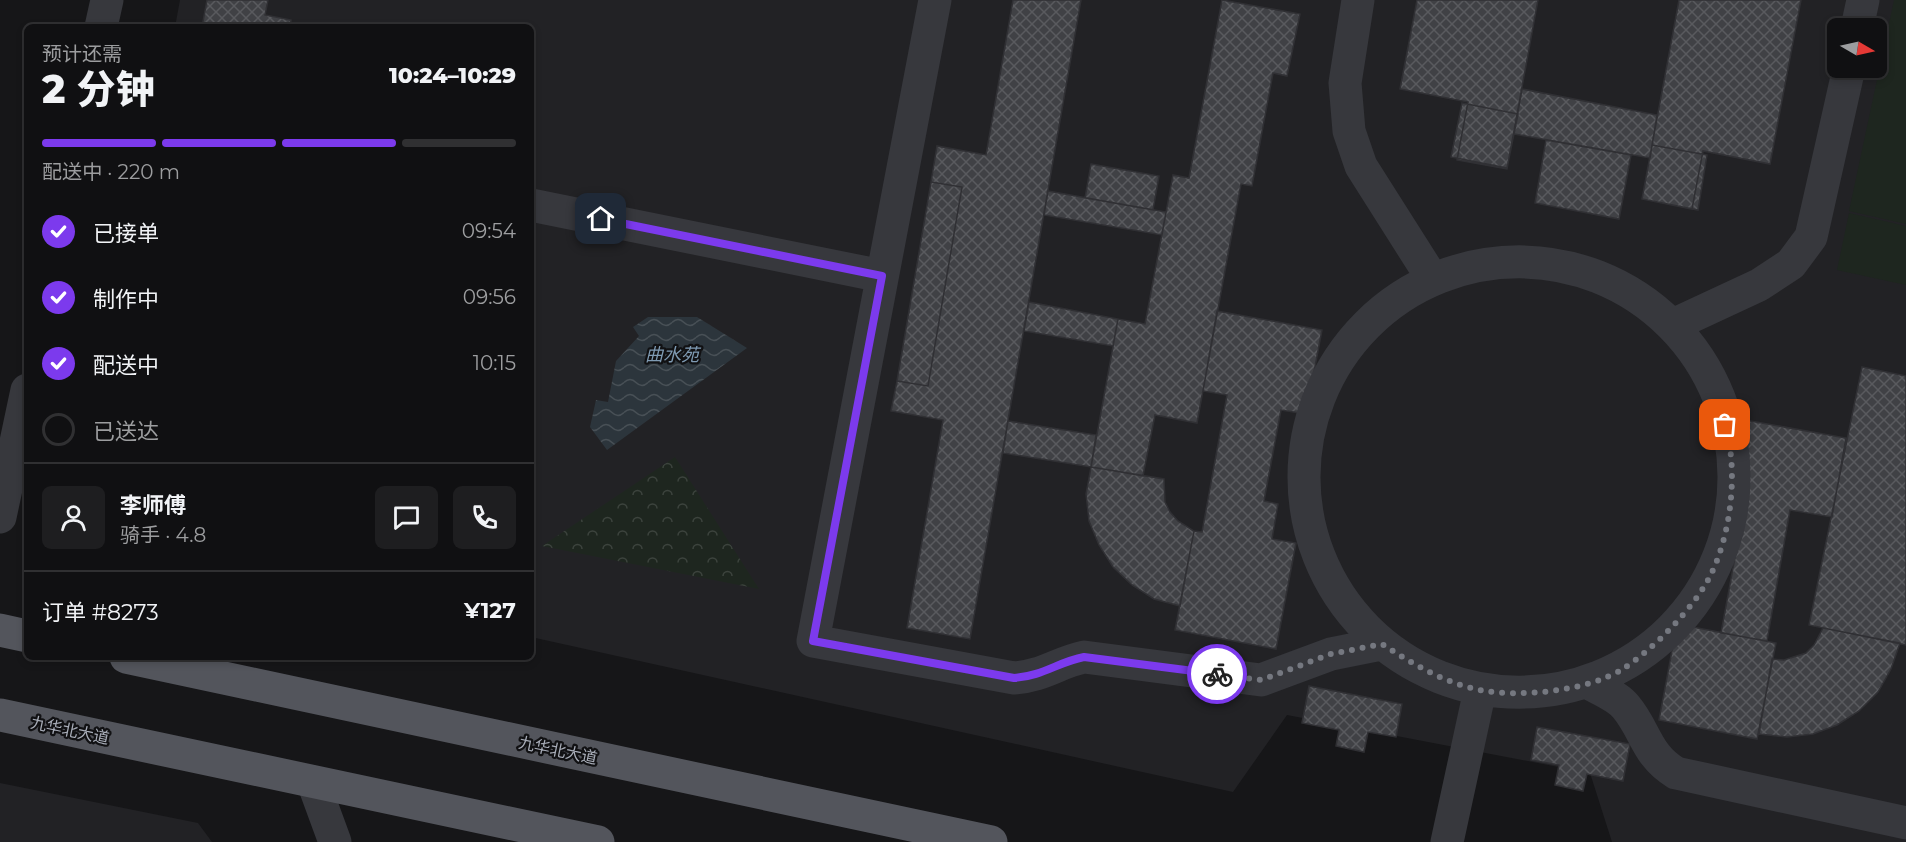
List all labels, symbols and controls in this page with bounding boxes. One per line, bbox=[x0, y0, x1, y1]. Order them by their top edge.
north arrow bbox=[1827, 18, 1887, 78]
map controls bbox=[1827, 18, 1887, 78]
text: 预计还需 bbox=[42, 42, 122, 66]
text: 10:24–10:29 bbox=[389, 62, 516, 89]
text: 2 分钟 bbox=[42, 65, 155, 113]
text: 配送中 · 220 m bbox=[42, 160, 180, 184]
pin bbox=[575, 193, 626, 244]
icon: home bbox=[584, 202, 617, 235]
icon: check bbox=[42, 215, 75, 248]
text: 09:54 bbox=[462, 219, 516, 243]
text: 已接单 bbox=[93, 220, 159, 247]
icon: check bbox=[42, 281, 75, 314]
text: 09:56 bbox=[463, 285, 516, 309]
text: 制作中 bbox=[93, 286, 159, 313]
water label: 曲水苑 bbox=[645, 344, 702, 366]
icon: check bbox=[42, 347, 75, 380]
text: 10:15 bbox=[473, 351, 516, 375]
text: 配送中 bbox=[93, 352, 159, 379]
pin bbox=[1699, 399, 1750, 450]
icon: bag bbox=[1708, 408, 1741, 441]
text: 已送达 bbox=[93, 418, 159, 445]
button: person bbox=[42, 486, 105, 549]
button: chat bbox=[375, 486, 438, 549]
button: phone bbox=[453, 486, 516, 549]
text: 李师傅 bbox=[120, 492, 186, 519]
text: 骑手 · 4.8 bbox=[120, 523, 206, 547]
text: ¥127 bbox=[464, 597, 516, 624]
text: 订单 #8273 bbox=[42, 599, 159, 626]
courier bbox=[1187, 644, 1247, 704]
icon: bike bbox=[1201, 658, 1234, 691]
street label: 九华北大道 bbox=[29, 713, 111, 748]
street label: 九华北大道 bbox=[517, 733, 599, 768]

